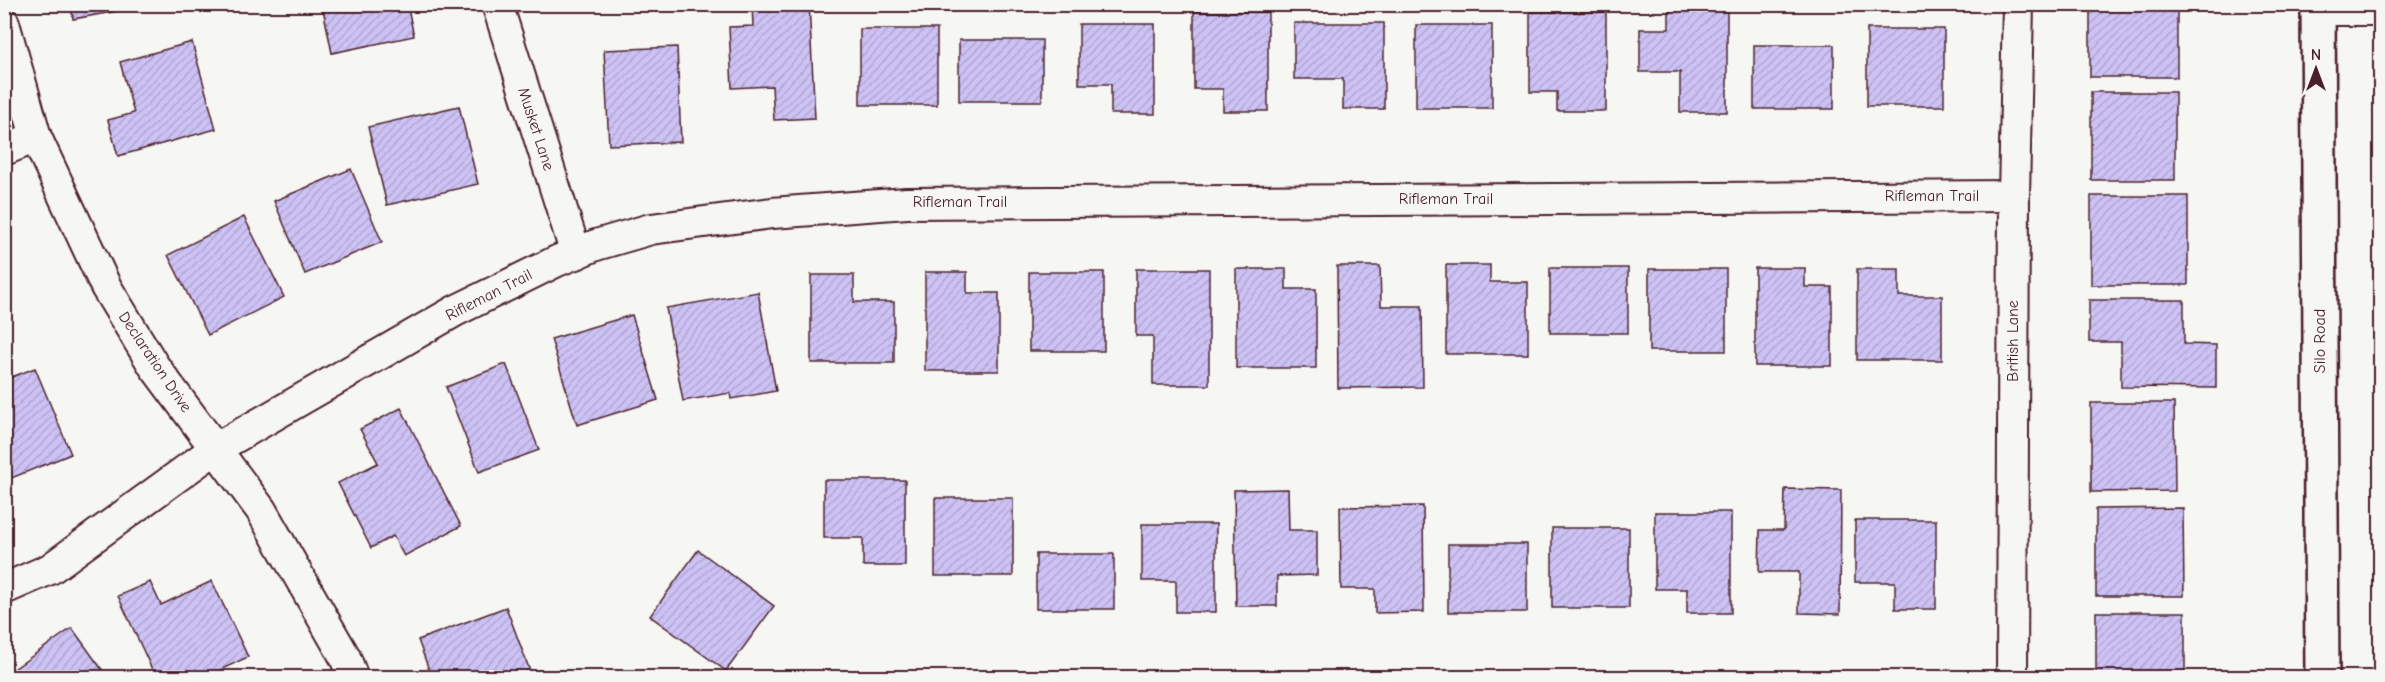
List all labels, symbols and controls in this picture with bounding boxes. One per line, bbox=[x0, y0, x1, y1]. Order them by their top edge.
north arrow bbox=[2286, 39, 2346, 99]
text: N bbox=[2311, 46, 2321, 64]
street label: Musket Lane bbox=[514, 85, 558, 173]
street label: Rifleman Trail bbox=[1885, 187, 1979, 205]
street label: Rifleman Trail bbox=[1399, 190, 1493, 208]
street label: Rifleman Trail bbox=[913, 193, 1007, 211]
street label: Rifleman Trail bbox=[443, 266, 535, 324]
street label: British Lane bbox=[2004, 300, 2022, 382]
street label: Declaration Drive bbox=[115, 308, 195, 416]
street label: Silo Road bbox=[2311, 309, 2329, 373]

